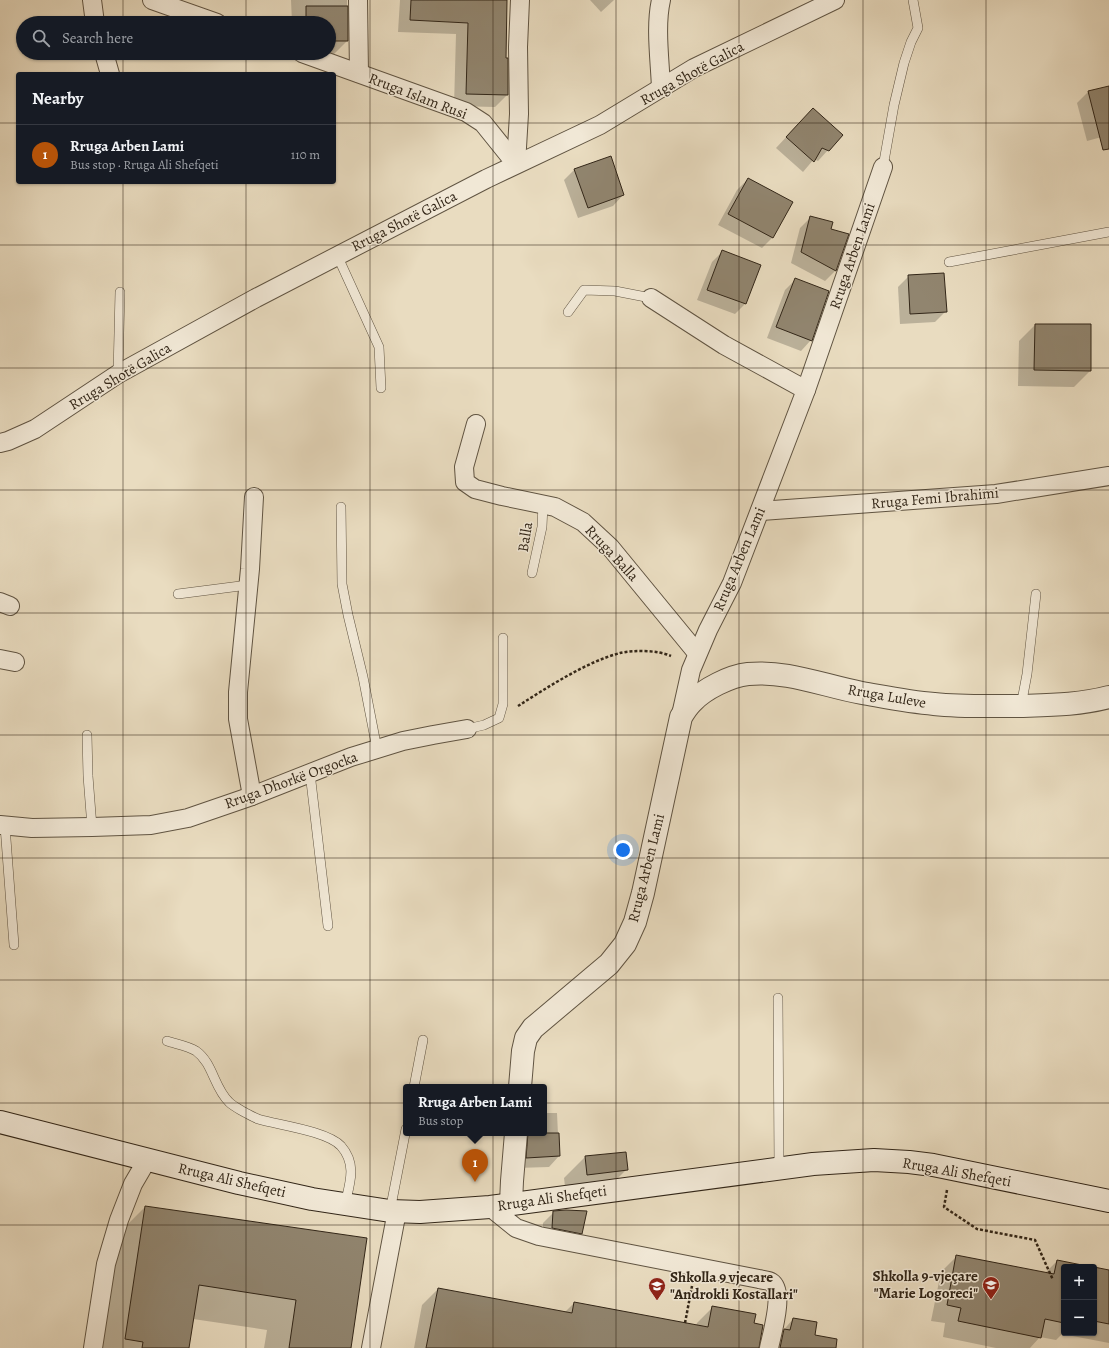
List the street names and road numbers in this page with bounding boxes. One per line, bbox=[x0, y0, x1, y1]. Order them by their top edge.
street label: Rruga Shotë Galica bbox=[636, 36, 748, 110]
street label: Rruga Islam Rusi bbox=[366, 68, 470, 124]
street label: Rruga Shotë Galica bbox=[348, 186, 460, 256]
street label: Rruga Arben Lami bbox=[824, 200, 880, 312]
street label: Rruga Shotë Galica bbox=[65, 338, 175, 414]
street label: Rruga Femi Ibrahimi bbox=[870, 482, 1000, 514]
street label: Rruga Arben Lami bbox=[708, 504, 770, 614]
street label: Balla bbox=[513, 520, 537, 554]
street label: Rruga Balla bbox=[581, 520, 643, 586]
street label: Rruga Luleve bbox=[846, 679, 928, 713]
street label: Rruga Dhorkë Orgocka bbox=[222, 747, 360, 813]
street label: Rruga Arben Lami bbox=[623, 812, 669, 924]
street label: Rruga Ali Shefqeti bbox=[901, 1153, 1013, 1191]
street label: Rruga Ali Shefqeti bbox=[176, 1158, 288, 1202]
street label: Rruga Ali Shefqeti bbox=[496, 1180, 608, 1216]

